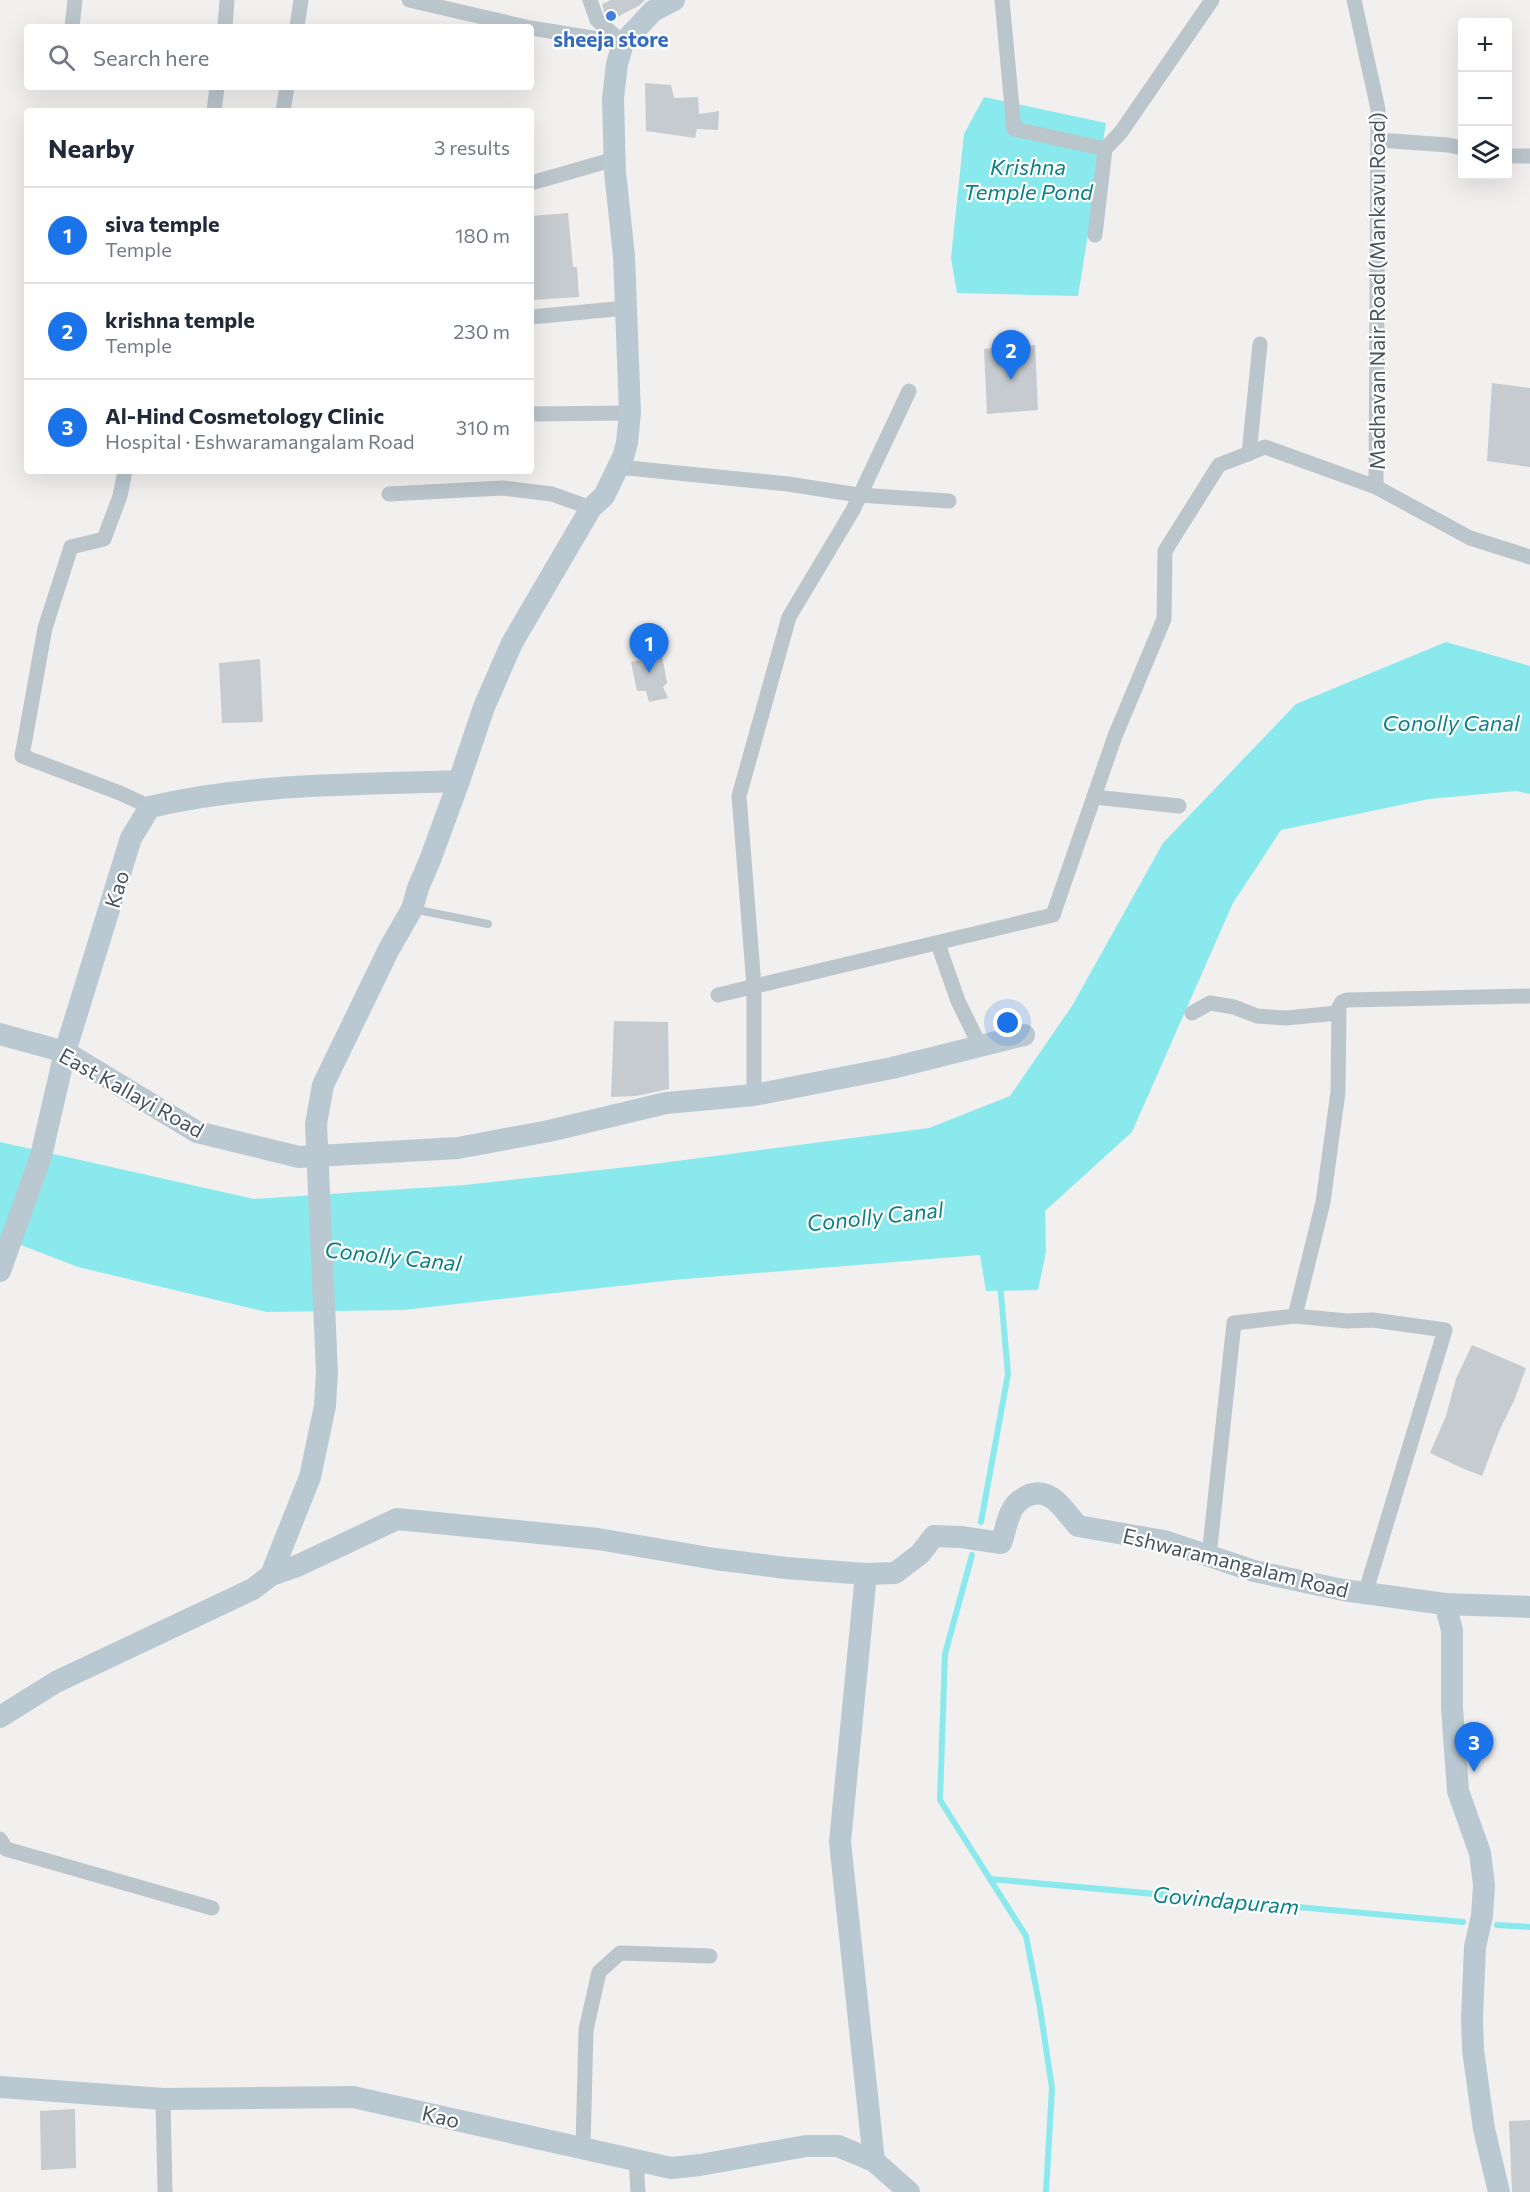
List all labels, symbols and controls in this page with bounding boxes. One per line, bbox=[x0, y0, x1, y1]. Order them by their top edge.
marker: sheeja store bbox=[604, 9, 618, 23]
map controls bbox=[1458, 18, 1512, 180]
button: + bbox=[1458, 18, 1512, 72]
search box bbox=[24, 24, 534, 90]
place label: sheeja store bbox=[553, 26, 669, 51]
icon: search bbox=[45, 41, 78, 74]
text: Search here bbox=[93, 44, 209, 71]
button: − bbox=[1458, 72, 1512, 126]
street label: Madhavan Nair Road (Mankavu Road) bbox=[1364, 112, 1389, 470]
button: layers bbox=[1458, 126, 1512, 180]
text: Nearby bbox=[48, 132, 135, 163]
text: 3 results bbox=[434, 135, 510, 159]
water label: Krishna Temple Pond bbox=[963, 153, 1094, 205]
text: siva temple bbox=[105, 210, 220, 237]
text: 1 bbox=[63, 223, 72, 247]
text: 180 m bbox=[455, 223, 510, 247]
text: Temple bbox=[105, 237, 172, 261]
text: krishna temple bbox=[105, 306, 255, 333]
text: 2 bbox=[62, 319, 73, 343]
text: 230 m bbox=[453, 319, 510, 343]
pin: 2 bbox=[992, 330, 1030, 380]
text: Temple bbox=[105, 333, 172, 357]
text: Al-Hind Cosmetology Clinic bbox=[105, 402, 384, 429]
text: 3 bbox=[62, 415, 73, 439]
text: 310 m bbox=[456, 415, 510, 439]
text: Hospital · Eshwaramangalam Road bbox=[105, 429, 415, 453]
pin: 1 bbox=[630, 624, 668, 673]
water label: Conolly Canal bbox=[1382, 709, 1520, 736]
street label: Kao bbox=[99, 867, 133, 911]
your location bbox=[993, 1008, 1022, 1037]
street label: East Kallayi Road bbox=[55, 1042, 209, 1142]
water label: Conolly Canal bbox=[805, 1195, 945, 1237]
water label: Conolly Canal bbox=[323, 1235, 463, 1277]
street label: Eshwaramangalam Road bbox=[1121, 1522, 1351, 1602]
pin: 3 bbox=[1454, 1722, 1494, 1772]
water label: Govindapuram bbox=[1152, 1880, 1300, 1920]
street label: Kao bbox=[420, 2100, 462, 2132]

